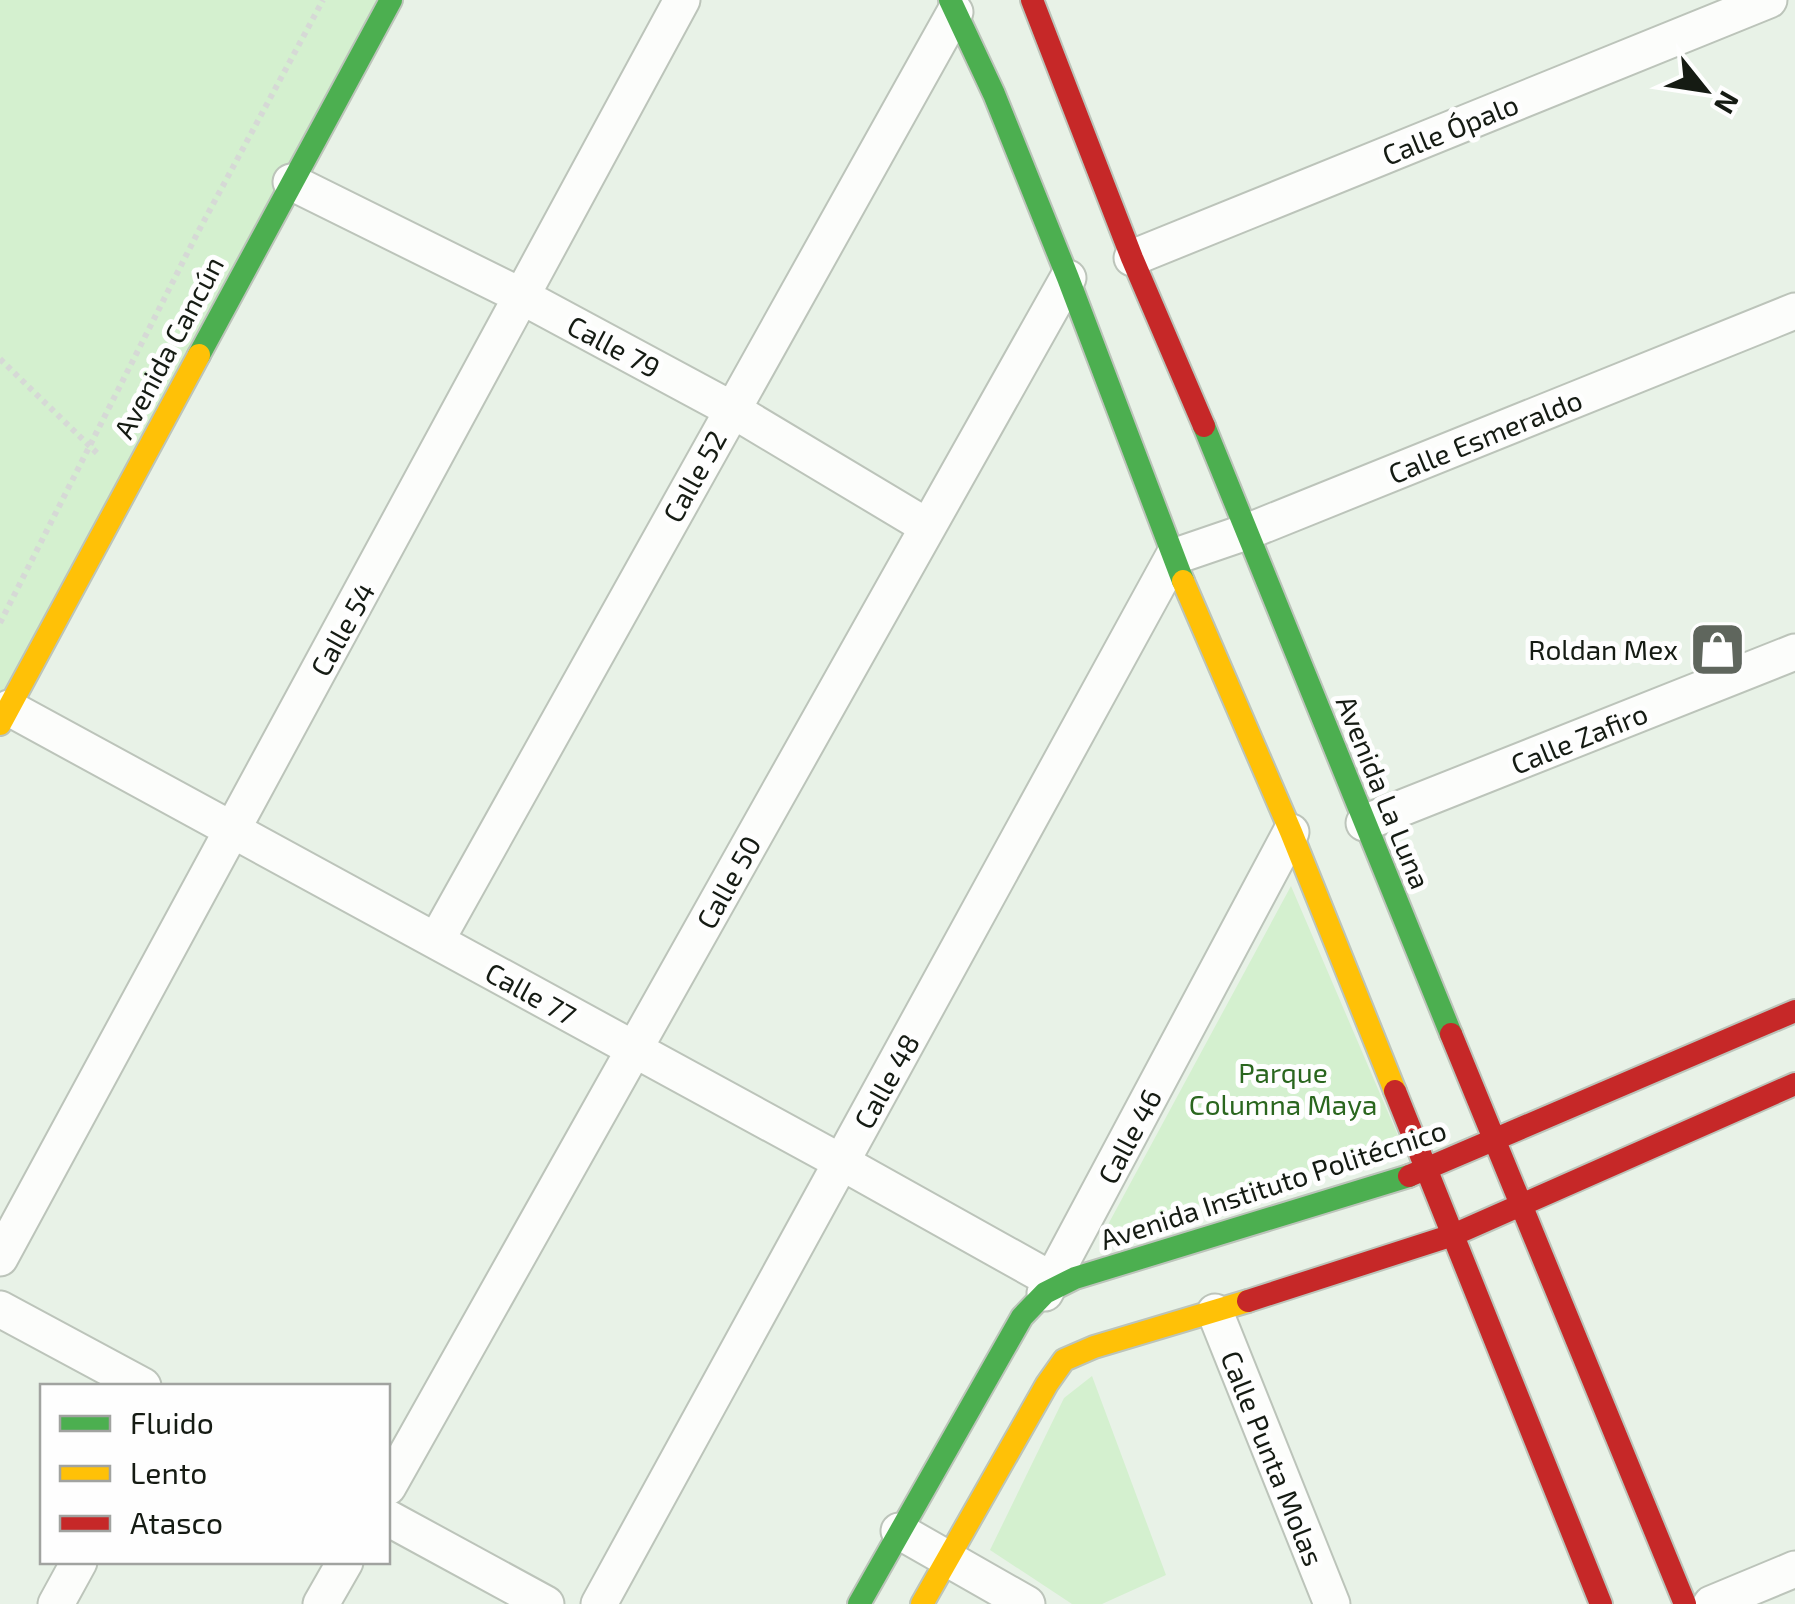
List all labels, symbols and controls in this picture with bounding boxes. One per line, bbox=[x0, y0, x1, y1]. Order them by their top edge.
north arrow bbox=[1655, 40, 1755, 140]
street label: Calle Ópalo bbox=[1377, 86, 1523, 172]
text: N bbox=[1708, 86, 1747, 120]
street label: Avenida Cancún bbox=[106, 250, 230, 444]
street label: Calle 79 bbox=[562, 308, 666, 384]
street label: Calle Esmeraldo bbox=[1383, 382, 1587, 490]
street label: Calle 52 bbox=[655, 424, 733, 528]
street label: Calle 54 bbox=[303, 576, 381, 682]
shop icon: Roldan Mex bbox=[1687, 619, 1747, 679]
place label: Roldan Mex bbox=[1528, 632, 1678, 666]
street label: Avenida La Luna bbox=[1330, 690, 1438, 894]
street label: Calle Zafiro bbox=[1506, 695, 1652, 781]
street label: Calle 50 bbox=[689, 830, 767, 934]
street label: Calle 77 bbox=[480, 954, 582, 1032]
street label: Calle 48 bbox=[846, 1028, 926, 1134]
park label: Parque Columna Maya bbox=[1189, 1055, 1377, 1121]
street label: Calle 46 bbox=[1090, 1083, 1168, 1189]
street label: Avenida Instituto Politécnico bbox=[1096, 1112, 1450, 1256]
street label: Calle Punta Molas bbox=[1214, 1346, 1332, 1570]
legend bbox=[40, 1384, 390, 1564]
text: Fluido bbox=[130, 1404, 214, 1440]
text: Lento bbox=[130, 1454, 207, 1490]
text: Atasco bbox=[130, 1504, 223, 1540]

